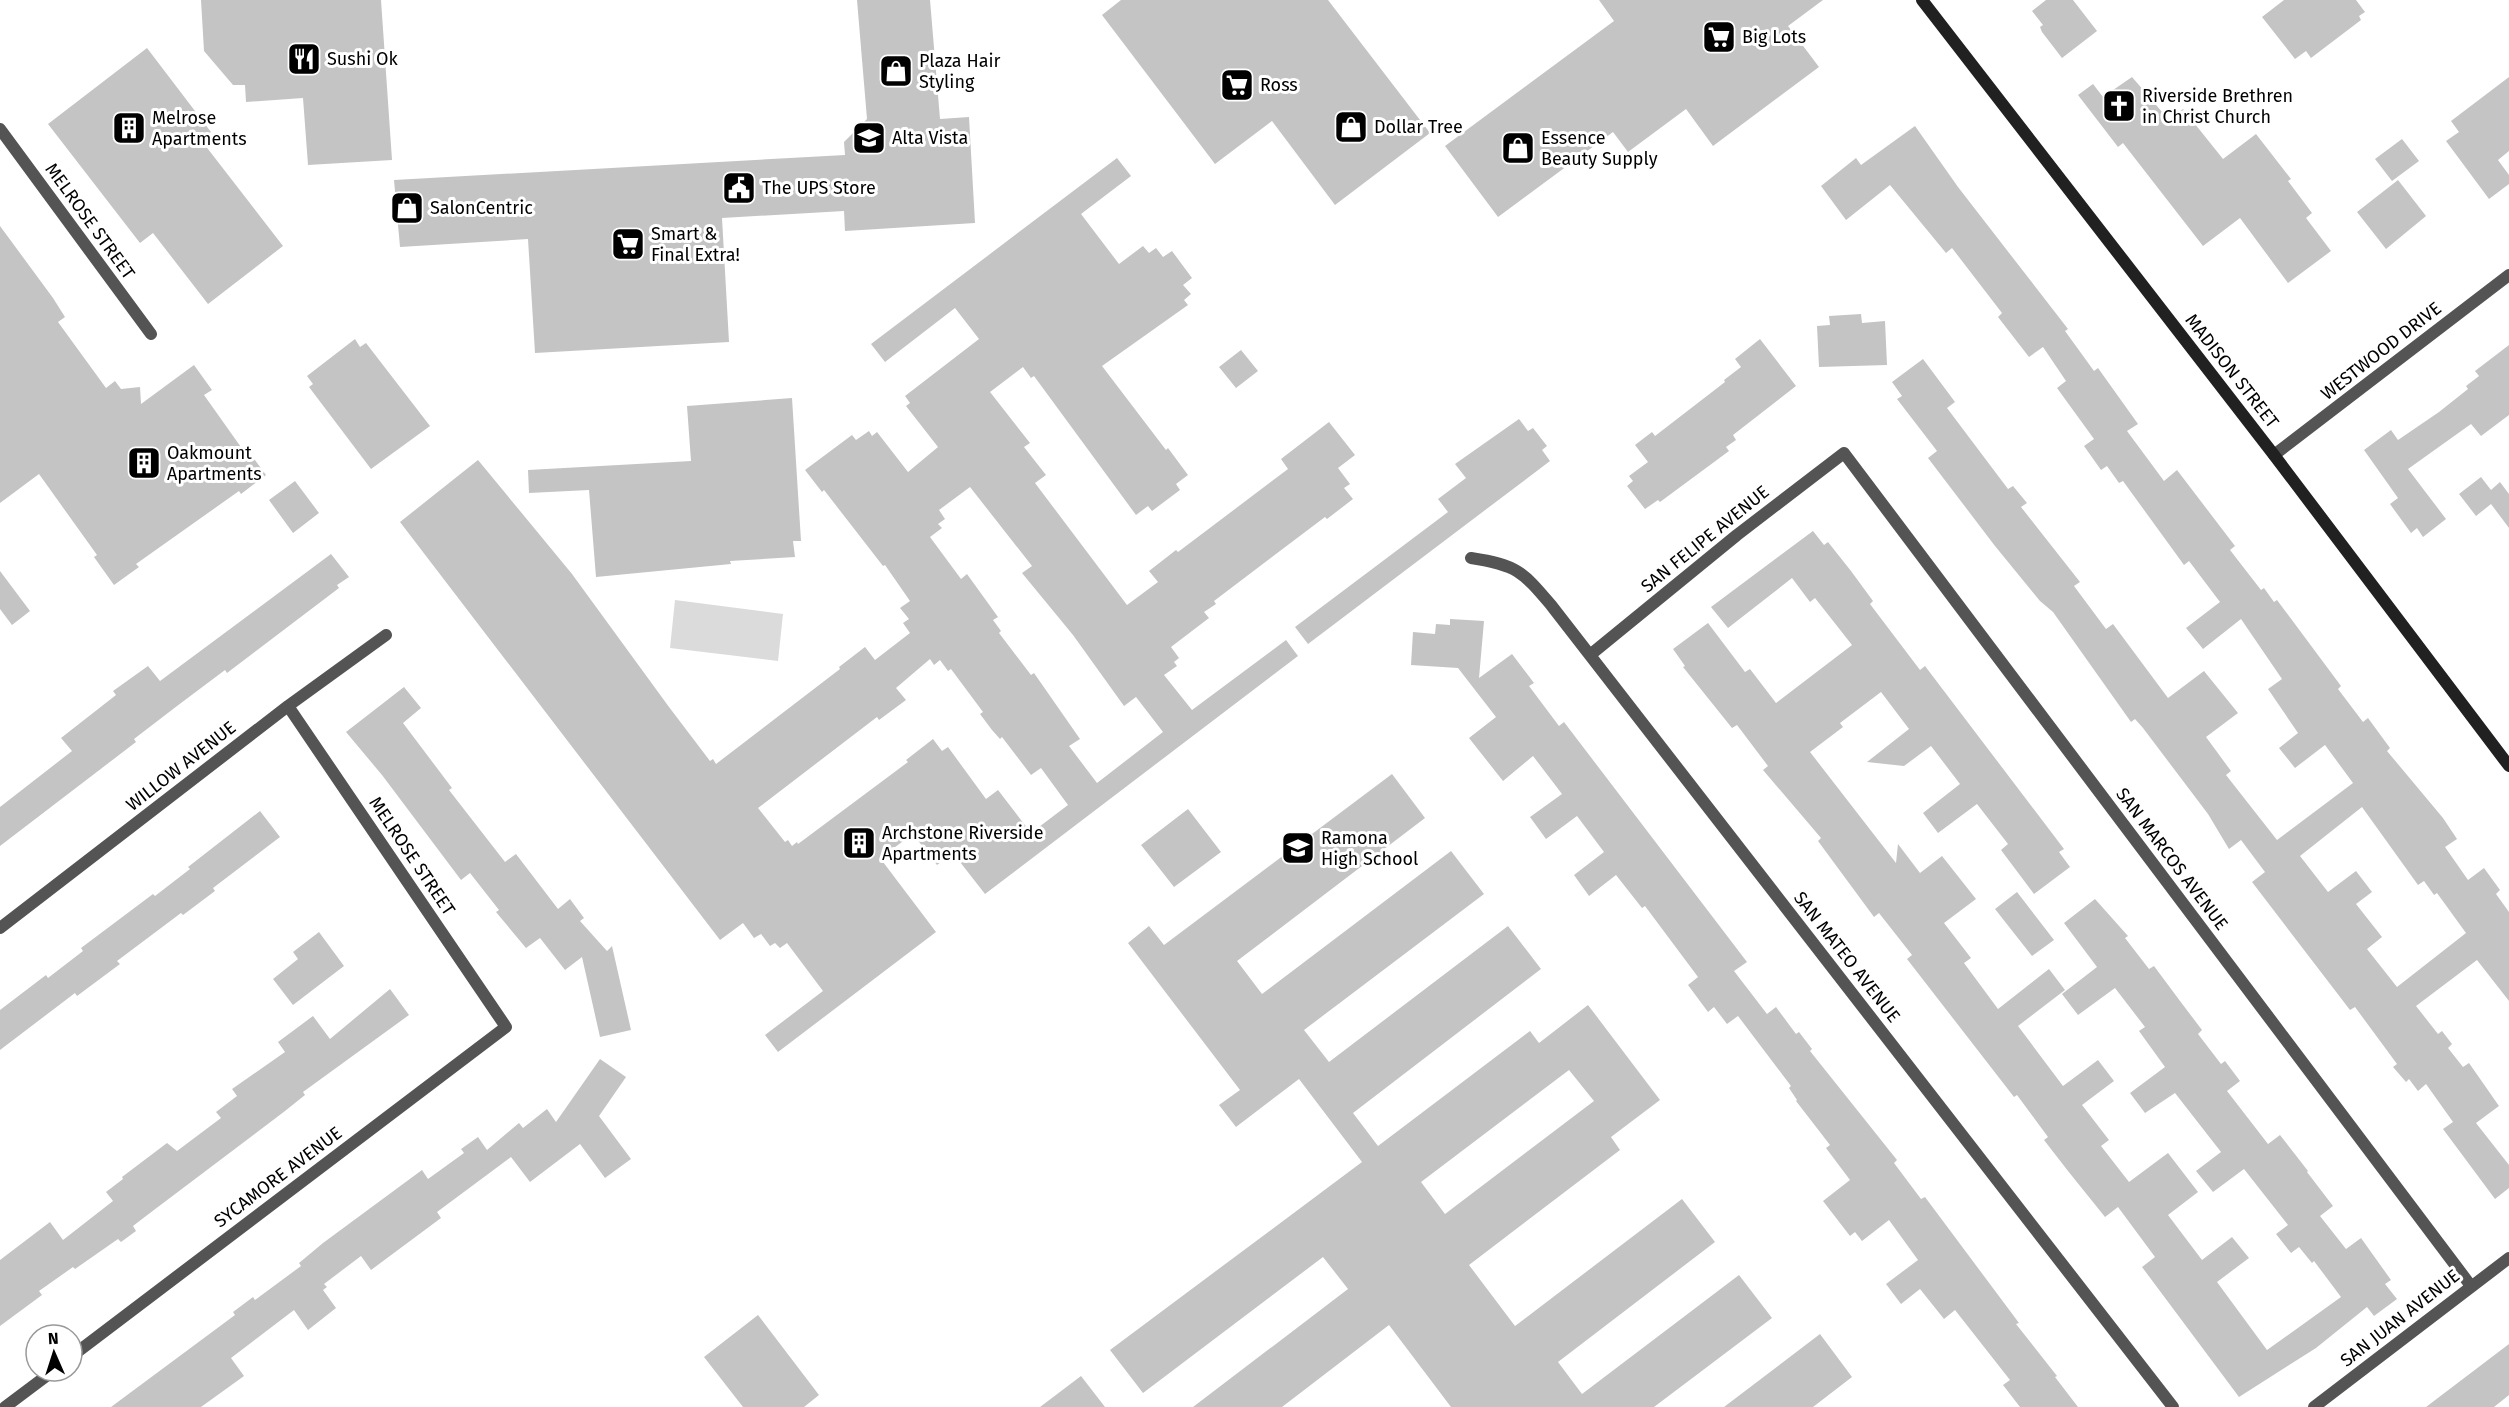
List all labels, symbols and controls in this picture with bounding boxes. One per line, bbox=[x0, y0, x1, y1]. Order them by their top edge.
supermarket icon: Big Lots bbox=[1701, 19, 1737, 55]
place label: Big Lots bbox=[1742, 26, 1806, 48]
restaurant icon: Sushi Ok bbox=[286, 41, 322, 77]
place label: Sushi Ok bbox=[327, 48, 399, 70]
place label: Plaza Hair Styling bbox=[919, 50, 1001, 93]
shop icon: Plaza Hair Styling bbox=[878, 53, 914, 89]
supermarket icon: Ross bbox=[1219, 67, 1255, 103]
place label: Ross bbox=[1260, 74, 1298, 96]
place label: Riverside Brethren in Christ Church bbox=[2142, 85, 2293, 128]
church icon: Riverside Brethren in Christ Church bbox=[2101, 88, 2137, 124]
place label: Melrose Apartments bbox=[152, 107, 247, 150]
shop icon: Dollar Tree bbox=[1333, 109, 1369, 145]
building icon: Melrose Apartments bbox=[111, 110, 147, 146]
place label: Dollar Tree bbox=[1374, 116, 1463, 138]
school or university icon: Alta Vista bbox=[851, 120, 887, 156]
place label: Alta Vista bbox=[892, 127, 968, 149]
place label: Essence Beauty Supply bbox=[1541, 127, 1658, 170]
shop icon: Essence Beauty Supply bbox=[1500, 130, 1536, 166]
street label: MELROSE STREET bbox=[40, 159, 140, 284]
public building icon: The UPS Store bbox=[721, 170, 757, 206]
place label: The UPS Store bbox=[762, 177, 876, 199]
shop icon: SalonCentric bbox=[389, 190, 425, 226]
place label: SalonCentric bbox=[430, 197, 533, 219]
place label: Smart & Final Extra! bbox=[651, 223, 740, 266]
supermarket icon: Smart & Final Extra! bbox=[610, 226, 646, 262]
street label: WESTWOOD DRIVE bbox=[2316, 297, 2446, 405]
street label: MADISON STREET bbox=[2181, 310, 2284, 433]
place label: Oakmount Apartments bbox=[167, 442, 262, 485]
building icon: Oakmount Apartments bbox=[126, 445, 162, 481]
street label: SAN FELIPE AVENUE bbox=[1637, 481, 1773, 597]
street label: WILLOW AVENUE bbox=[122, 716, 240, 816]
street label: SAN MARCOS AVENUE bbox=[2111, 784, 2233, 934]
street label: MELROSE STREET bbox=[364, 793, 460, 920]
place label: Archstone Riverside Apartments bbox=[882, 822, 1043, 865]
building icon: Archstone Riverside Apartments bbox=[841, 825, 877, 861]
place label: Ramona High School bbox=[1321, 827, 1418, 870]
school or university icon: Ramona High School bbox=[1280, 830, 1316, 866]
street label: SAN MATEO AVENUE bbox=[1789, 887, 1905, 1027]
street label: SYCAMORE AVENUE bbox=[210, 1122, 346, 1232]
street label: SAN JUAN AVENUE bbox=[2336, 1265, 2464, 1371]
north arrow bbox=[24, 1323, 84, 1383]
text: N bbox=[47, 1329, 59, 1348]

